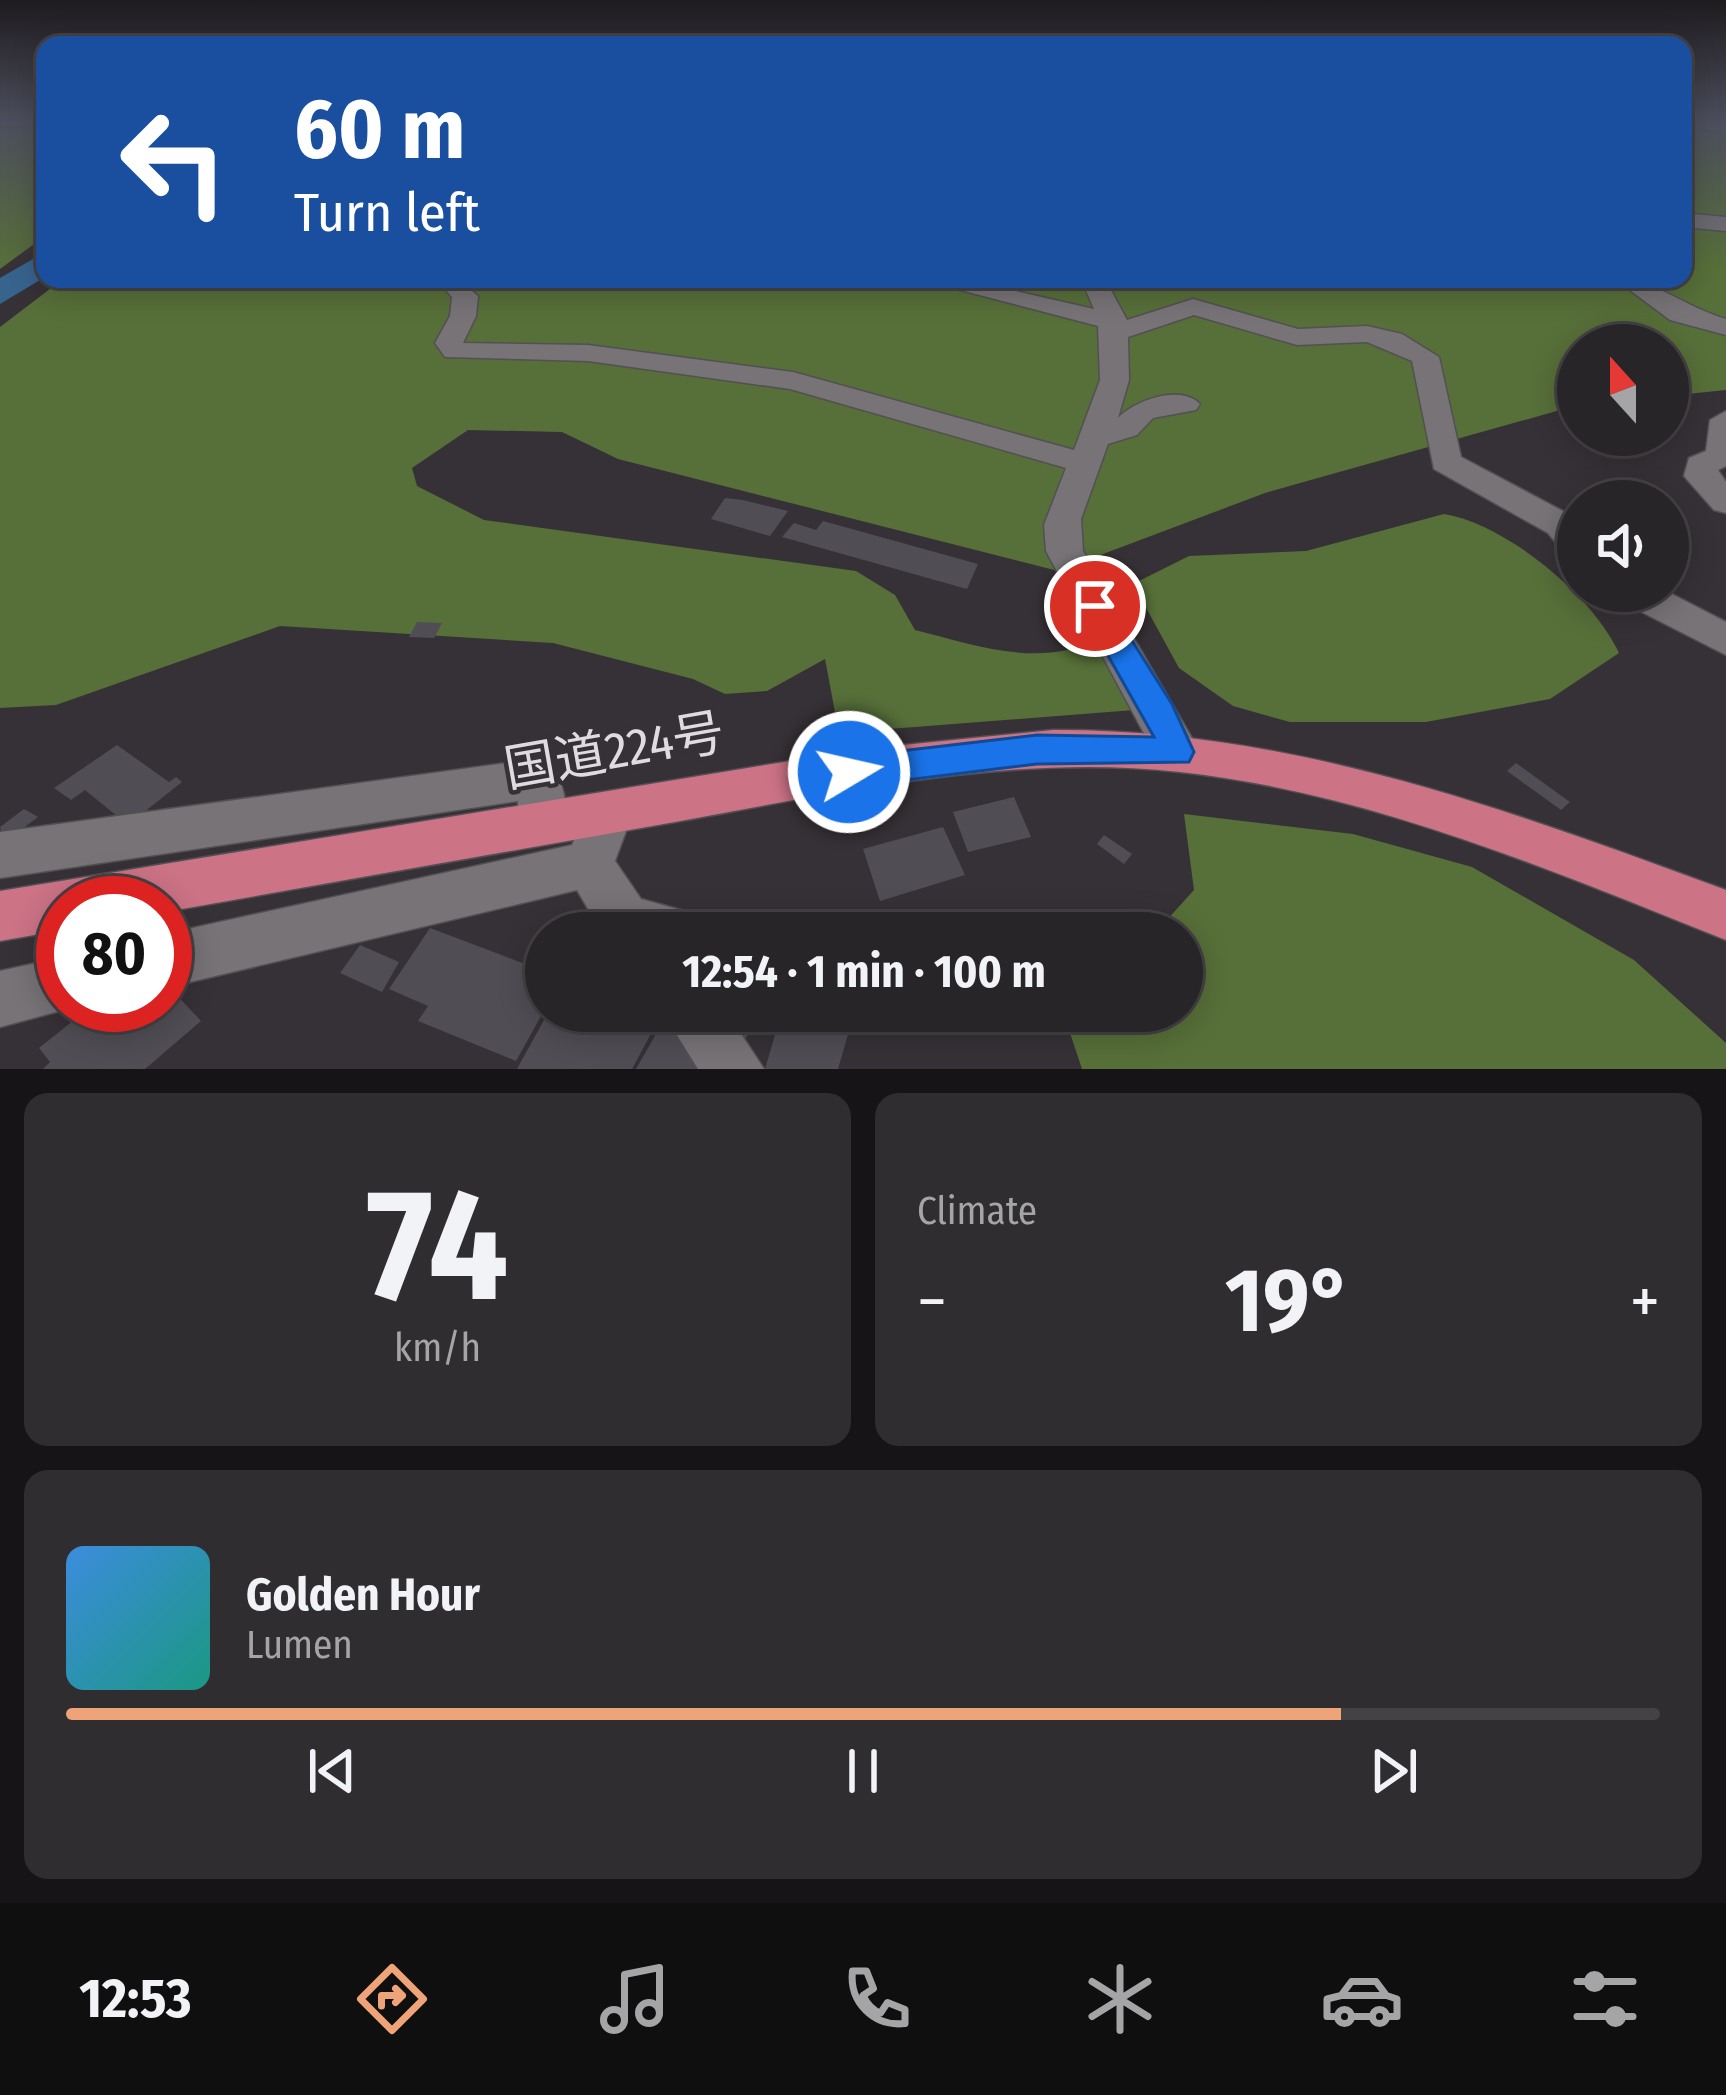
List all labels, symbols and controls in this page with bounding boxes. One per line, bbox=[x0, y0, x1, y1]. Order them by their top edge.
text: 60 m bbox=[294, 79, 465, 180]
icon: left bbox=[96, 84, 252, 240]
text: Turn left bbox=[294, 181, 480, 245]
north arrow bbox=[1557, 324, 1689, 456]
map controls bbox=[1557, 324, 1689, 612]
button: sound bbox=[1557, 480, 1689, 612]
pin bbox=[1044, 555, 1146, 657]
icon: arrive bbox=[1062, 573, 1128, 639]
street label: 国道224号 bbox=[500, 701, 729, 801]
position arrow bbox=[786, 709, 912, 835]
speed limit sign: 80 bbox=[36, 876, 192, 1032]
text: 12:54 · 1 min · 100 m bbox=[682, 945, 1046, 999]
text: 74 bbox=[367, 1153, 508, 1340]
text: Climate bbox=[917, 1188, 1037, 1234]
text: 19° bbox=[1225, 1247, 1352, 1355]
text: − bbox=[917, 1262, 947, 1341]
text: + bbox=[1630, 1262, 1660, 1341]
text: km/h bbox=[394, 1325, 481, 1371]
text: Golden Hour bbox=[246, 1568, 480, 1622]
text: Lumen bbox=[246, 1622, 353, 1668]
icon: previous bbox=[299, 1738, 365, 1804]
icon: pause bbox=[830, 1738, 896, 1804]
icon: next bbox=[1361, 1738, 1427, 1804]
icon: directions bbox=[350, 1957, 434, 2041]
icon: music bbox=[593, 1957, 677, 2041]
icon: phone bbox=[835, 1957, 919, 2041]
icon: climate bbox=[1078, 1957, 1162, 2041]
icon: car bbox=[1320, 1957, 1404, 2041]
icon: filters bbox=[1563, 1957, 1647, 2041]
text: 12:53 bbox=[79, 1967, 191, 2031]

